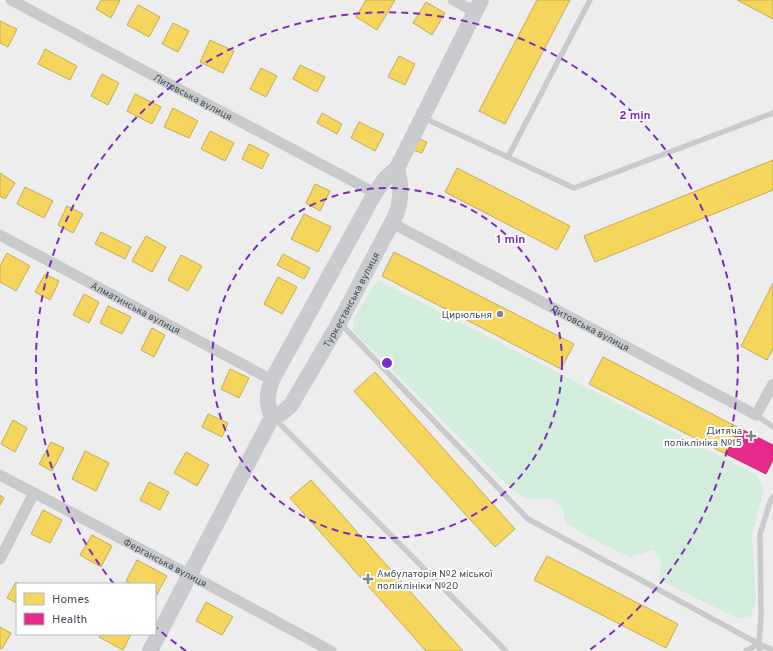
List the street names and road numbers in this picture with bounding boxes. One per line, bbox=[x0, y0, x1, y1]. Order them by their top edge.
street label: Литовська вулиця bbox=[151, 72, 234, 124]
street label: Туркестанська вулиця bbox=[321, 250, 383, 350]
street label: Алматинська вулиця bbox=[88, 280, 182, 338]
street label: Литовська вулиця bbox=[548, 303, 631, 355]
street label: Ферганська вулиця bbox=[121, 536, 209, 591]

